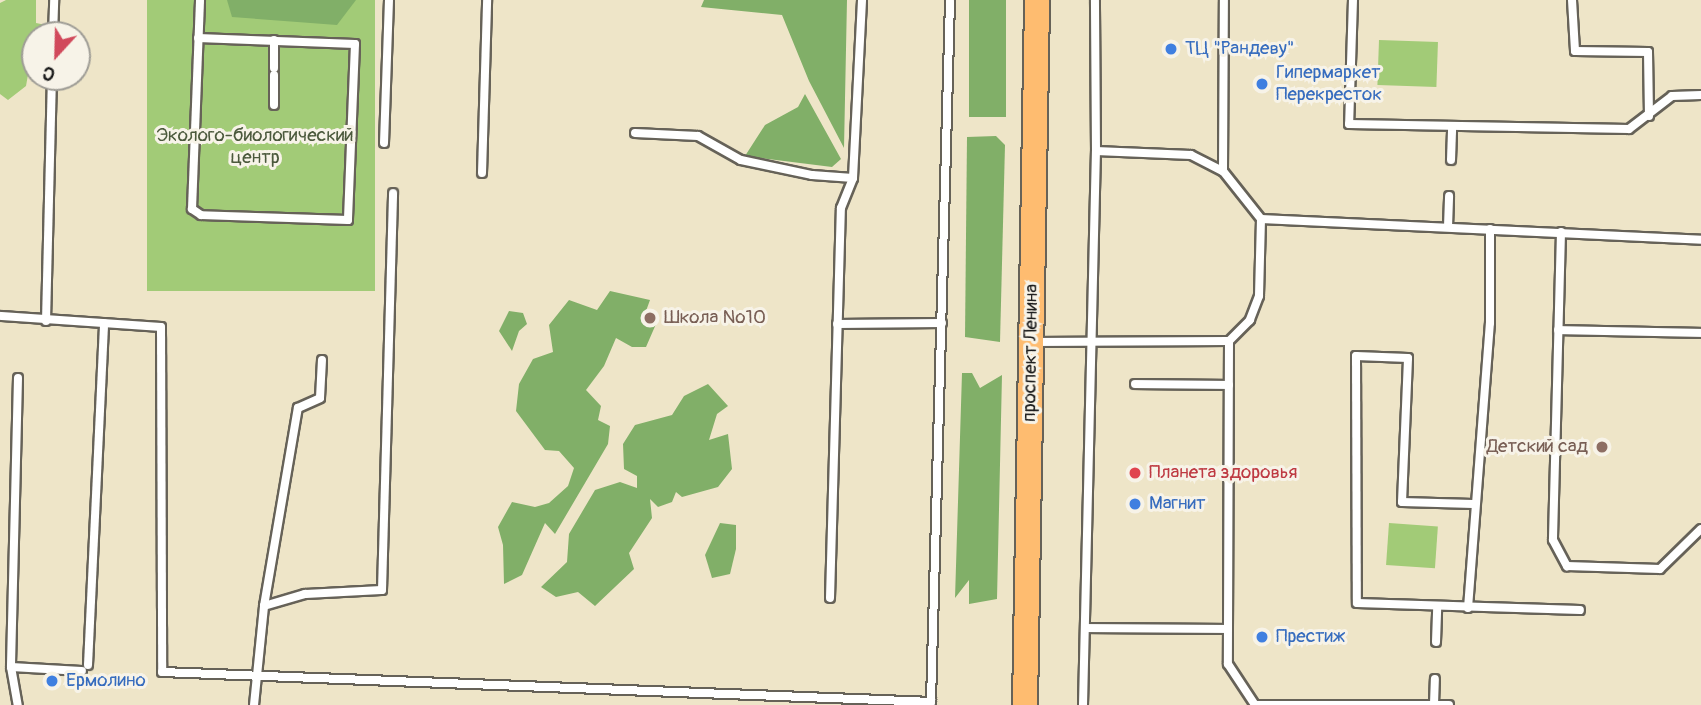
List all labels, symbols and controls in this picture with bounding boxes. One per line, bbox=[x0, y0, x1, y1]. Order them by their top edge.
north arrow bbox=[21, 21, 91, 91]
place label: ТЦ "Рандеву" bbox=[1185, 38, 1295, 60]
marker: ТЦ "Рандеву" bbox=[1163, 41, 1179, 57]
text: С bbox=[39, 60, 59, 87]
place label: Гипермаркет Перекресток bbox=[1276, 62, 1382, 106]
marker: Гипермаркет Перекресток bbox=[1254, 76, 1270, 92]
park label: Эколого-биологический центр bbox=[156, 125, 354, 169]
street label: проспект Ленина bbox=[1018, 284, 1044, 422]
place label: Школа №10 bbox=[664, 307, 766, 329]
marker: Школа №10 bbox=[642, 310, 658, 326]
place label: Детский сад bbox=[1487, 436, 1588, 458]
marker: Детский сад bbox=[1594, 439, 1610, 455]
place label: Планета здоровья bbox=[1149, 462, 1298, 484]
marker: Планета здоровья bbox=[1127, 465, 1143, 481]
place label: Магнит bbox=[1149, 493, 1205, 515]
marker: Магнит bbox=[1127, 496, 1143, 512]
place label: Престиж bbox=[1276, 626, 1345, 648]
marker: Престиж bbox=[1254, 629, 1270, 645]
place label: Ермолино bbox=[66, 670, 146, 692]
marker: Ермолино bbox=[44, 673, 60, 689]

